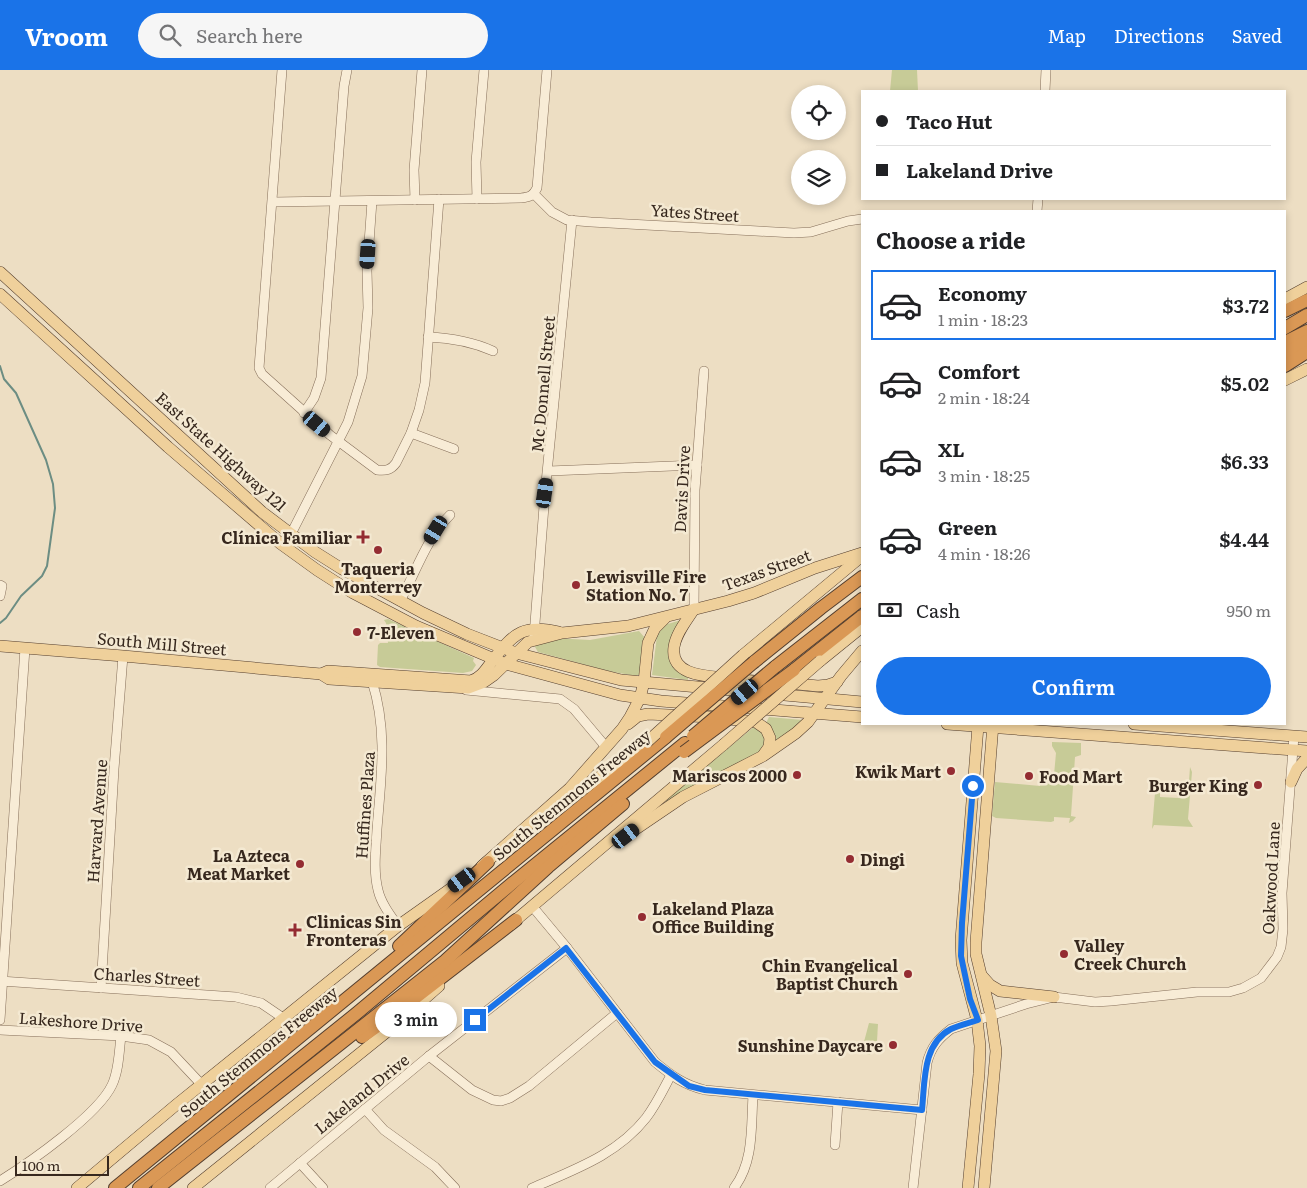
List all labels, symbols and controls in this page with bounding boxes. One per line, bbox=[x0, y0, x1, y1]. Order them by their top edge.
search box bbox=[138, 13, 488, 58]
text: Vroom bbox=[25, 18, 108, 53]
icon: search bbox=[156, 21, 184, 49]
text: Search here bbox=[196, 21, 303, 49]
text: Map bbox=[1048, 22, 1086, 49]
text: Directions bbox=[1114, 22, 1204, 49]
text: Saved bbox=[1232, 22, 1282, 49]
map controls bbox=[791, 85, 846, 205]
button: locate bbox=[791, 85, 846, 140]
text: Taco Hut bbox=[906, 107, 992, 135]
button: layers bbox=[791, 150, 846, 205]
text: Lakeland Drive bbox=[906, 156, 1053, 184]
street label: Yates Street bbox=[650, 197, 741, 227]
text: Choose a ride bbox=[876, 223, 1025, 256]
car bbox=[359, 239, 376, 269]
text: Economy bbox=[938, 279, 1027, 307]
icon: car bbox=[878, 283, 923, 328]
text: $3.72 bbox=[1222, 291, 1269, 319]
text: 1 min · 18:23 bbox=[938, 307, 1028, 331]
street label: Mc Donnell Street bbox=[524, 314, 560, 453]
text: Comfort bbox=[938, 357, 1020, 385]
icon: car bbox=[878, 361, 923, 406]
text: $5.02 bbox=[1220, 369, 1269, 397]
street label: East State Highway 121 bbox=[151, 385, 293, 517]
text: 2 min · 18:24 bbox=[938, 385, 1030, 409]
car bbox=[300, 409, 333, 439]
text: XL bbox=[938, 435, 965, 463]
icon: car bbox=[878, 439, 923, 484]
street label: Davis Drive bbox=[667, 445, 695, 533]
text: $6.33 bbox=[1220, 447, 1269, 475]
text: 3 min · 18:25 bbox=[938, 463, 1030, 487]
car bbox=[535, 477, 554, 509]
car bbox=[421, 513, 450, 547]
text: Green bbox=[938, 513, 997, 541]
icon: car bbox=[878, 517, 923, 562]
place label: Clínica Familiar bbox=[221, 525, 352, 549]
text: $4.44 bbox=[1219, 525, 1269, 553]
marker: Clínica Familiar bbox=[356, 530, 370, 544]
text: 4 min · 18:26 bbox=[938, 541, 1030, 565]
street label: Texas Street bbox=[718, 542, 814, 596]
marker: Taqueria Monterrey bbox=[372, 544, 384, 556]
place label: Taqueria Monterrey bbox=[334, 556, 422, 598]
place label: Lewisville Fire Station No. 7 bbox=[586, 564, 706, 606]
marker: Lewisville Fire Station No. 7 bbox=[570, 579, 582, 591]
icon: cash bbox=[876, 596, 904, 624]
text: Cash bbox=[916, 596, 960, 624]
text: 950 m bbox=[1227, 598, 1271, 622]
place label: 7-Eleven bbox=[367, 620, 435, 644]
street label: South Mill Street bbox=[96, 625, 228, 661]
marker: 7-Eleven bbox=[351, 626, 363, 638]
button: Confirm bbox=[876, 657, 1271, 715]
car bbox=[728, 677, 761, 707]
street label: South Stemmons Freeway bbox=[487, 722, 656, 865]
street label: Huffines Plaza bbox=[348, 750, 380, 860]
street label: Harvard Avenue bbox=[80, 758, 112, 884]
place label: Kwik Mart bbox=[855, 759, 941, 783]
place label: Mariscos 2000 bbox=[672, 763, 787, 787]
place label: Food Mart bbox=[1039, 764, 1123, 788]
marker: Kwik Mart bbox=[945, 765, 957, 777]
marker: Mariscos 2000 bbox=[791, 769, 803, 781]
marker: Food Mart bbox=[1023, 770, 1035, 782]
place label: Burger King bbox=[1148, 773, 1248, 797]
route start bbox=[962, 775, 984, 797]
marker: Burger King bbox=[1252, 779, 1264, 791]
car bbox=[609, 821, 642, 851]
street label: Oakwood Lane bbox=[1255, 821, 1285, 935]
place label: La Azteca Meat Market bbox=[187, 843, 291, 885]
place label: Dingi bbox=[860, 847, 905, 871]
marker: Dingi bbox=[844, 853, 856, 865]
marker: La Azteca Meat Market bbox=[294, 858, 306, 870]
car bbox=[445, 865, 478, 895]
place label: Lakeland Plaza Office Building bbox=[652, 896, 775, 938]
place label: Clinicas Sin Fronteras bbox=[306, 909, 402, 951]
marker: Lakeland Plaza Office Building bbox=[636, 911, 648, 923]
marker: Clinicas Sin Fronteras bbox=[288, 923, 302, 937]
place label: Valley Creek Church bbox=[1074, 933, 1187, 975]
marker: Valley Creek Church bbox=[1058, 948, 1070, 960]
place label: Chin Evangelical Baptist Church bbox=[762, 953, 898, 995]
street label: Charles Street bbox=[93, 960, 202, 992]
marker: Chin Evangelical Baptist Church bbox=[902, 968, 914, 980]
street label: South Stemmons Freeway bbox=[174, 979, 343, 1122]
callout: 3 min bbox=[375, 1002, 458, 1038]
street label: Lakeshore Drive bbox=[18, 1005, 144, 1037]
text: 3 min bbox=[394, 1007, 438, 1031]
route end bbox=[464, 1009, 486, 1031]
place label: Sunshine Daycare bbox=[738, 1033, 883, 1057]
marker: Sunshine Daycare bbox=[887, 1039, 899, 1051]
street label: Lakeland Drive bbox=[308, 1047, 414, 1139]
scale bar bbox=[15, 1153, 109, 1176]
text: 100 m bbox=[22, 1155, 60, 1175]

